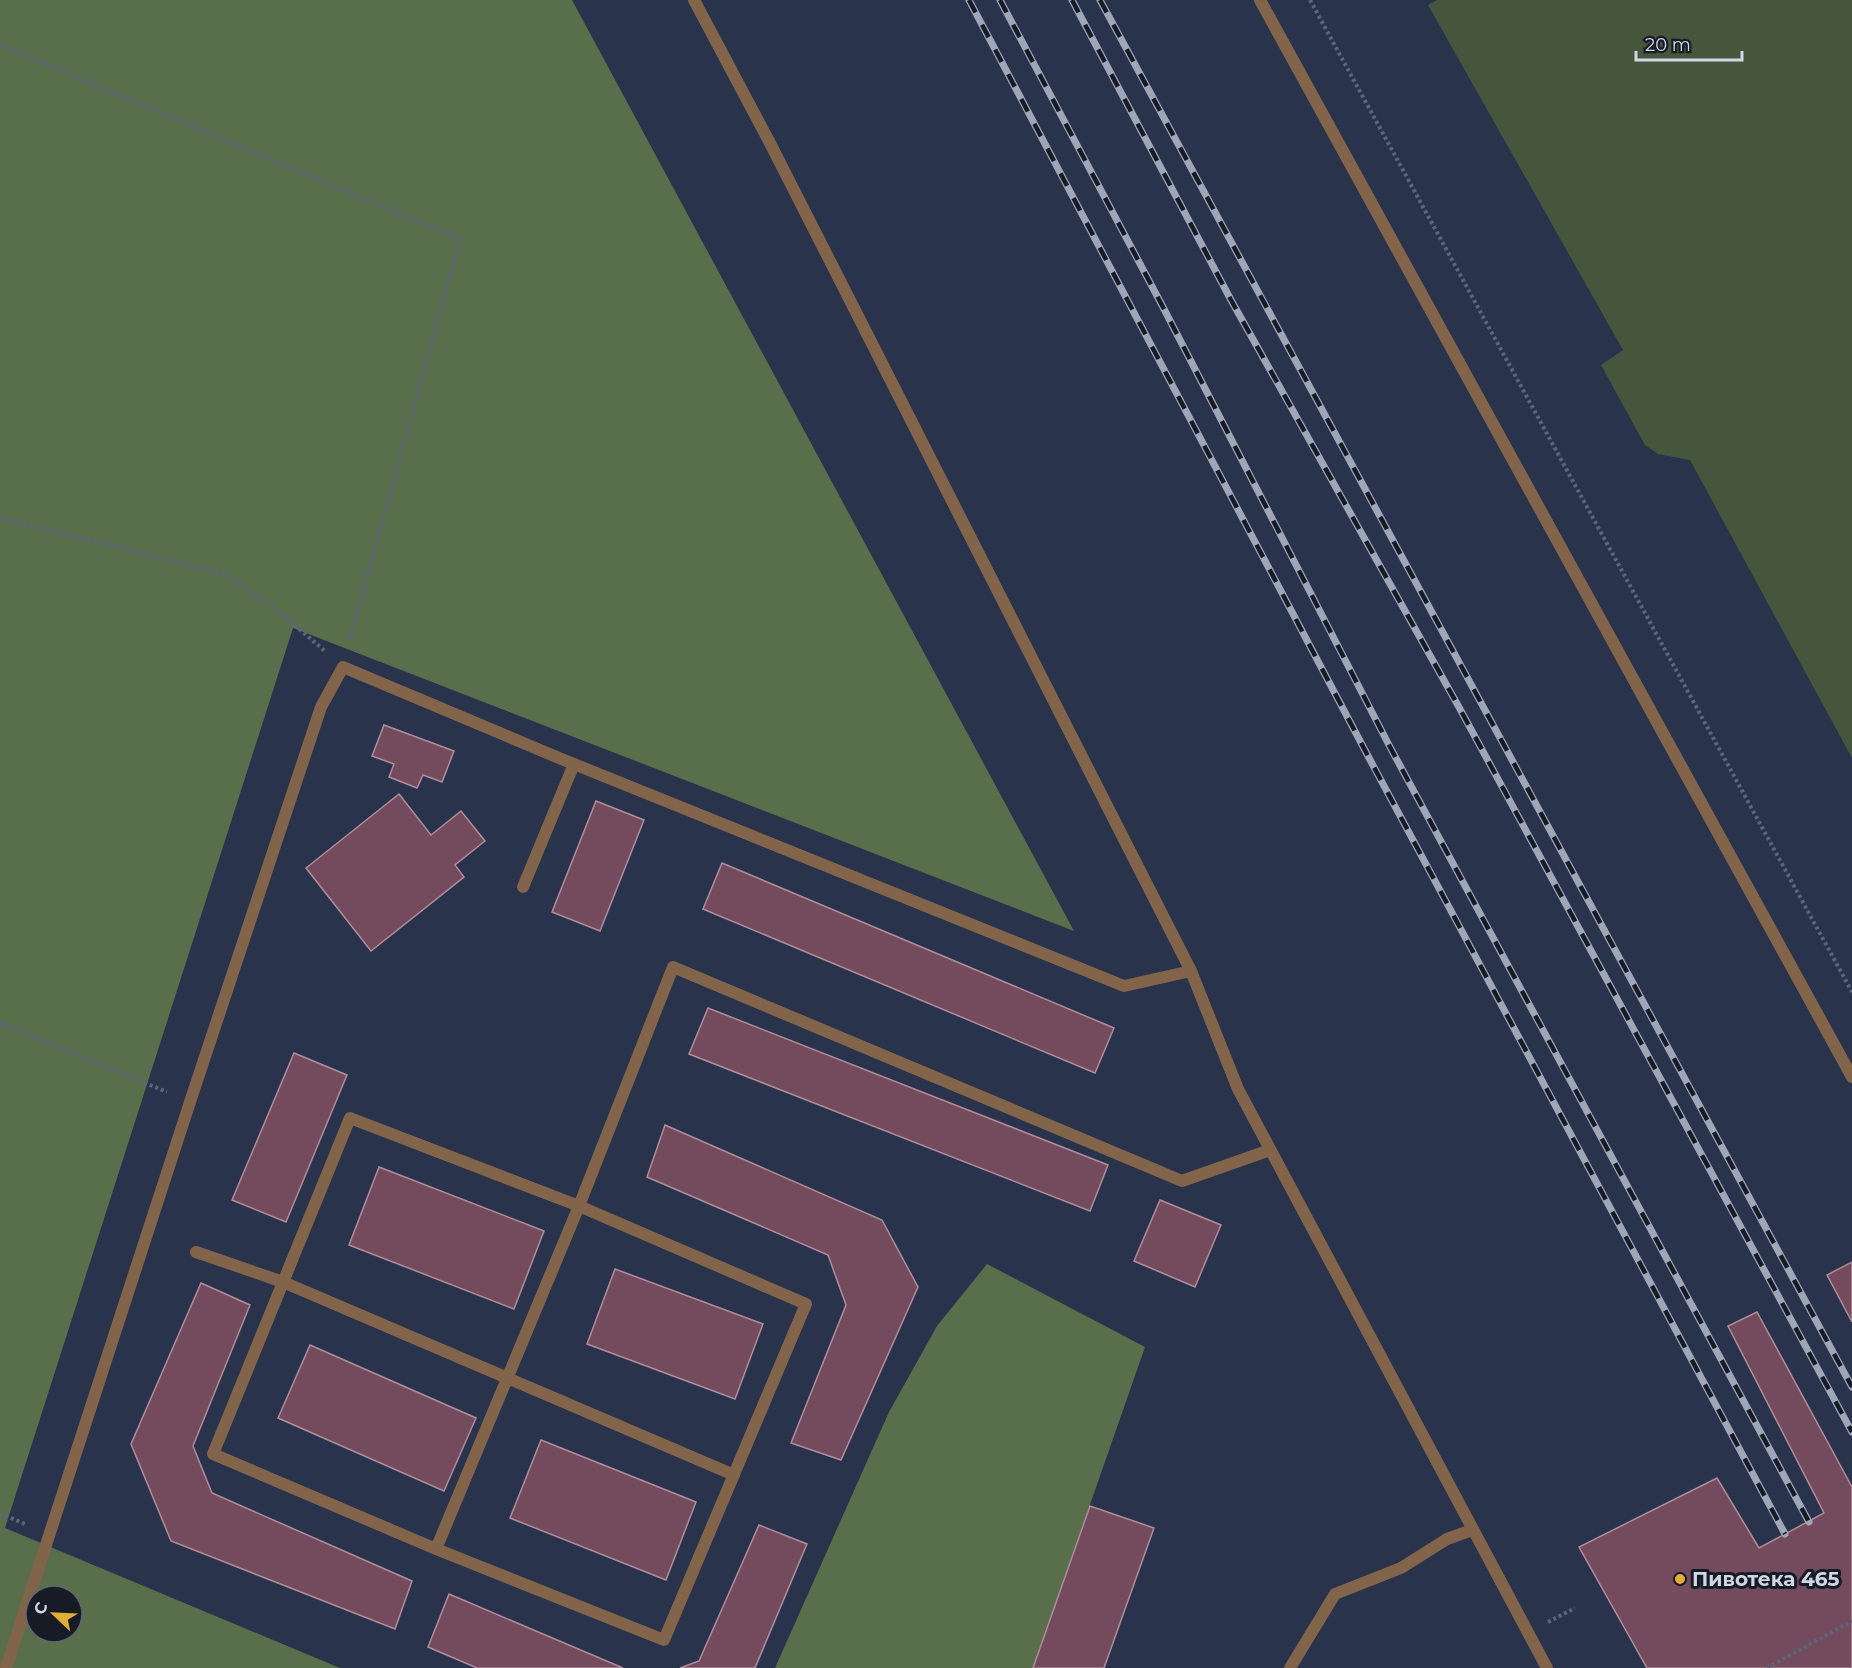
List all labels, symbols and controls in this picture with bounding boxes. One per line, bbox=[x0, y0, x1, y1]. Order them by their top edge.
scale bar bbox=[1636, 24, 1742, 62]
text: 20 m bbox=[1645, 34, 1691, 56]
place label: Пивотека 465 bbox=[1692, 1567, 1840, 1591]
marker: Пивотека 465 bbox=[1673, 1572, 1687, 1586]
north arrow bbox=[24, 1584, 84, 1644]
text: С bbox=[30, 1599, 52, 1617]

